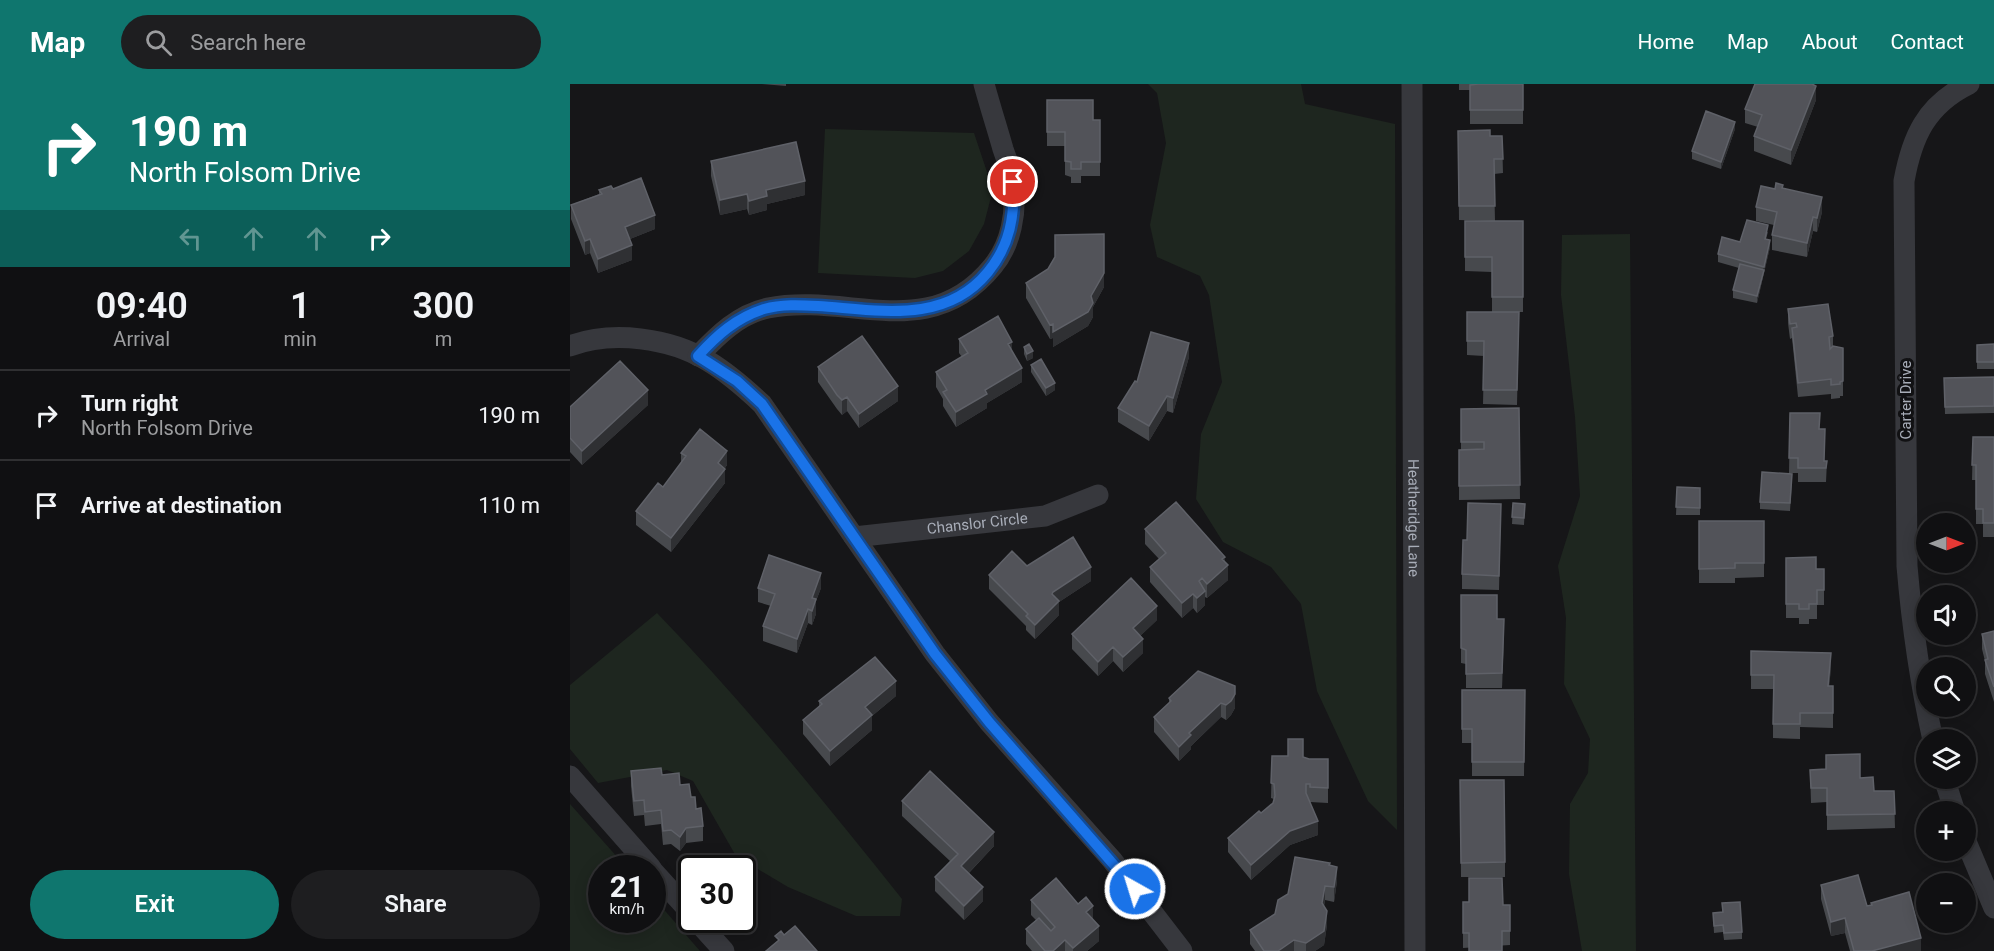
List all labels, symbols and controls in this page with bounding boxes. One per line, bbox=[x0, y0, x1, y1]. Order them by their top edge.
search box bbox=[121, 15, 541, 69]
text: Map bbox=[30, 26, 85, 59]
icon: search bbox=[142, 26, 175, 59]
text: Search here bbox=[190, 30, 306, 55]
text: Home bbox=[1638, 30, 1694, 54]
text: Map bbox=[1727, 30, 1769, 54]
text: About bbox=[1802, 30, 1858, 54]
text: Contact bbox=[1891, 30, 1964, 54]
text: 190 m bbox=[129, 107, 248, 156]
icon: right bbox=[30, 108, 108, 186]
pin bbox=[987, 156, 1038, 207]
text: North Folsom Drive bbox=[129, 157, 361, 189]
icon: arrive bbox=[996, 165, 1029, 198]
icon: left bbox=[174, 222, 207, 255]
icon: ahead bbox=[237, 222, 270, 255]
icon: ahead bbox=[300, 222, 333, 255]
icon: right bbox=[363, 222, 396, 255]
text: 09:40 bbox=[96, 285, 188, 327]
text: 1 bbox=[290, 285, 310, 327]
text: 300 bbox=[413, 285, 474, 327]
text: Arrival bbox=[113, 327, 170, 351]
text: min bbox=[283, 327, 317, 351]
text: m bbox=[435, 327, 452, 351]
street label: Carter Drive bbox=[1897, 361, 1915, 439]
text: Turn right bbox=[81, 391, 178, 416]
icon: right bbox=[30, 399, 63, 432]
text: 190 m bbox=[478, 403, 540, 428]
text: North Folsom Drive bbox=[81, 416, 253, 440]
street label: Heatheridge Lane bbox=[1404, 459, 1423, 577]
icon: arrive bbox=[30, 489, 63, 522]
text: Arrive at destination bbox=[81, 493, 282, 518]
text: 110 m bbox=[478, 493, 540, 518]
street label: Chanslor Circle bbox=[926, 509, 1029, 538]
north arrow bbox=[1916, 513, 1976, 573]
map controls bbox=[1916, 513, 1976, 933]
button: sound bbox=[1916, 585, 1976, 645]
button: search bbox=[1916, 657, 1976, 717]
button: layers bbox=[1916, 729, 1976, 789]
button: + bbox=[1916, 801, 1976, 861]
speed limit sign: 30 bbox=[678, 855, 756, 933]
position arrow bbox=[1103, 857, 1167, 921]
text: 21 bbox=[610, 869, 644, 904]
button: Exit bbox=[30, 870, 279, 939]
button: Share bbox=[291, 870, 540, 939]
button: − bbox=[1916, 873, 1976, 933]
text: km/h bbox=[609, 900, 645, 918]

